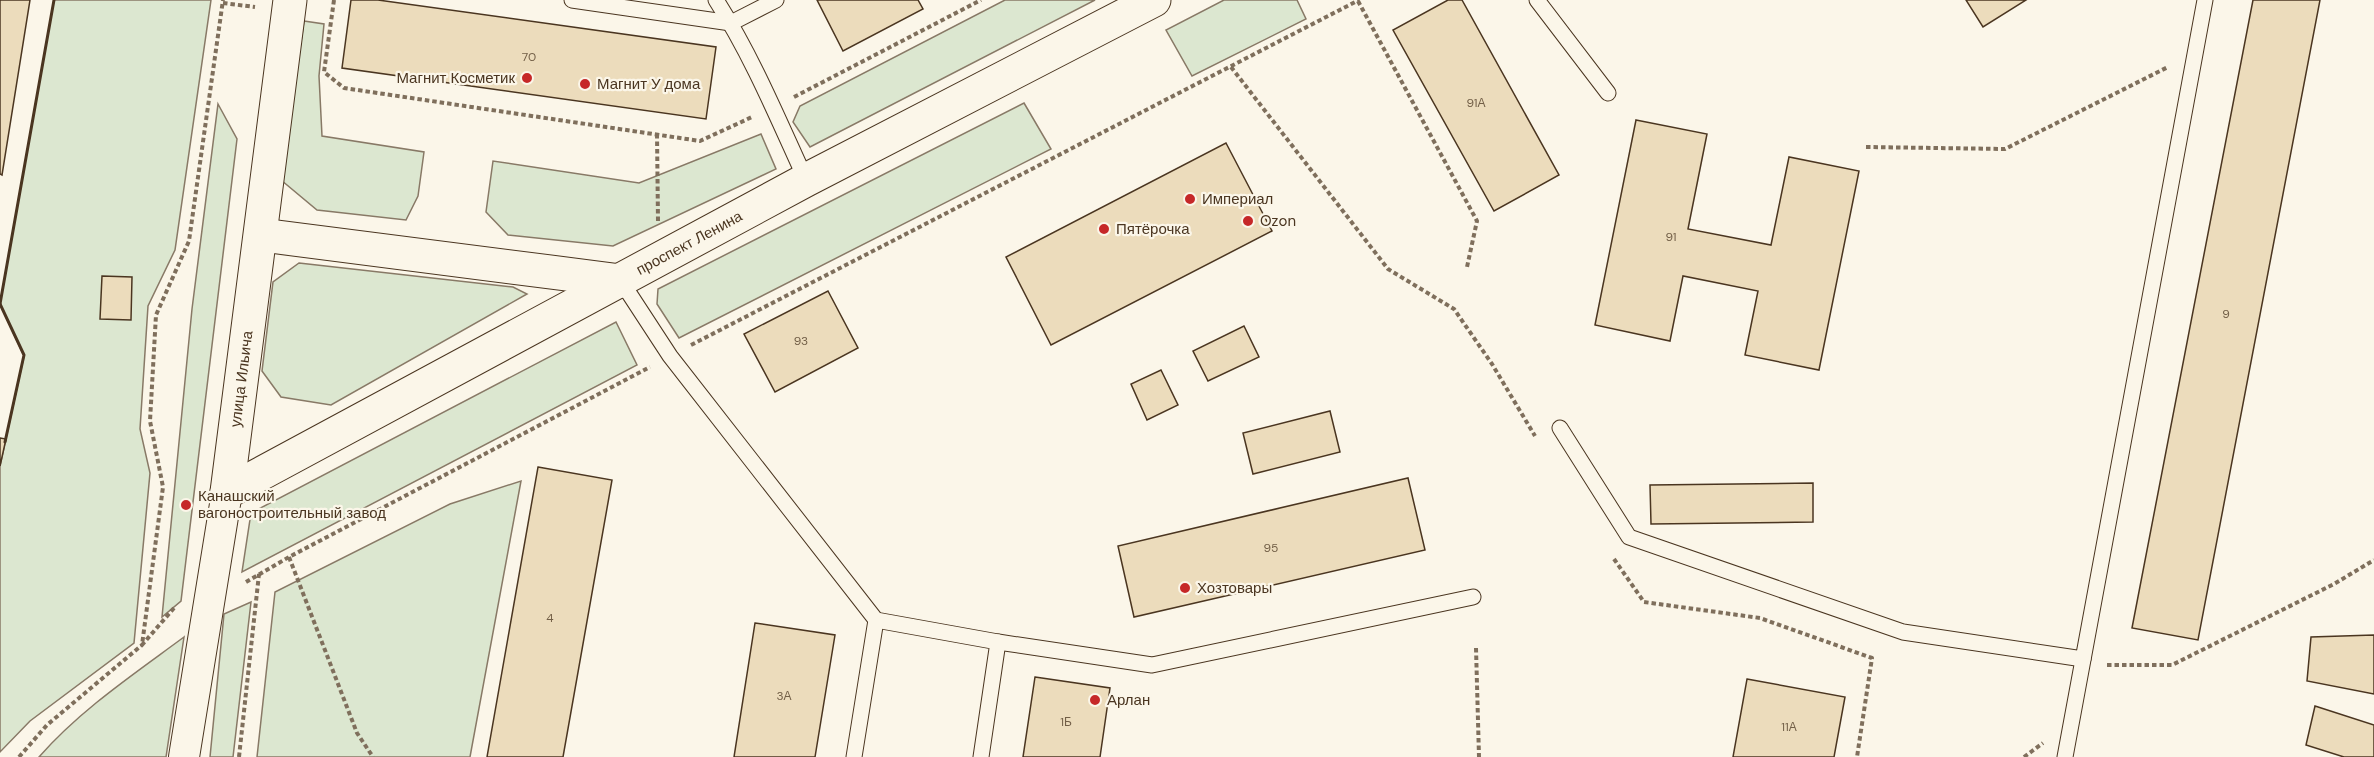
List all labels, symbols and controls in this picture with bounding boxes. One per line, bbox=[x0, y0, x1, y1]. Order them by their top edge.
house number: 70 bbox=[522, 49, 536, 65]
place label: Магнит Косметик bbox=[396, 68, 515, 88]
marker: Магнит Косметик bbox=[520, 71, 534, 85]
place label: Магнит У дома bbox=[597, 74, 701, 94]
marker: Магнит У дома bbox=[578, 77, 592, 91]
house number: 91А bbox=[1466, 95, 1486, 111]
place label: Империал bbox=[1202, 189, 1273, 209]
marker: Империал bbox=[1183, 192, 1197, 206]
street label: проспект Ленина bbox=[633, 206, 746, 280]
place label: Ozon bbox=[1260, 211, 1296, 231]
marker: Ozon bbox=[1241, 214, 1255, 228]
place label: Пятёрочка bbox=[1116, 219, 1190, 239]
marker: Пятёрочка bbox=[1097, 222, 1111, 236]
house number: 91 bbox=[1665, 229, 1677, 245]
house number: 9 bbox=[2222, 306, 2230, 322]
street label: улица Ильича bbox=[225, 329, 258, 428]
house number: 93 bbox=[794, 333, 808, 349]
place label: Канашский вагоностроительный завод bbox=[198, 486, 386, 523]
marker: Канашский вагоностроительный завод bbox=[179, 498, 193, 512]
house number: 95 bbox=[1264, 540, 1278, 556]
place label: Хозтовары bbox=[1197, 578, 1272, 598]
marker: Хозтовары bbox=[1178, 581, 1192, 595]
house number: 4 bbox=[546, 610, 554, 626]
house number: 3А bbox=[776, 688, 792, 704]
place label: Арлан bbox=[1107, 690, 1150, 710]
marker: Арлан bbox=[1088, 693, 1102, 707]
house number: 1Б bbox=[1060, 714, 1072, 730]
house number: 11А bbox=[1781, 719, 1797, 735]

